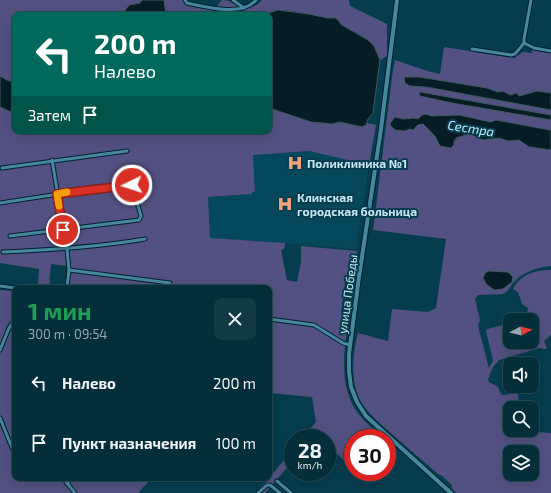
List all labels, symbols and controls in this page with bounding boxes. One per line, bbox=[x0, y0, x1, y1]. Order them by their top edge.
text: 200 m bbox=[94, 26, 176, 60]
icon: left bbox=[28, 28, 80, 80]
text: Налево bbox=[94, 60, 156, 82]
icon: arrive bbox=[79, 104, 101, 126]
text: Затем bbox=[28, 106, 71, 124]
water label: Сестра bbox=[447, 116, 495, 140]
hospital icon: Поликлиника №1 bbox=[286, 154, 304, 172]
place label: Поликлиника №1 bbox=[307, 156, 407, 170]
position arrow bbox=[111, 164, 153, 206]
place label: Клинская городская больница bbox=[297, 190, 417, 218]
hospital icon: Клинская городская больница bbox=[276, 195, 294, 213]
pin bbox=[46, 213, 80, 247]
icon: arrive bbox=[52, 219, 74, 241]
street label: улица Победы bbox=[334, 253, 360, 335]
text: 1 мин bbox=[28, 296, 92, 325]
button: close bbox=[214, 298, 256, 340]
north arrow bbox=[503, 313, 539, 349]
map controls bbox=[503, 313, 539, 481]
text: 300 m · 09:54 bbox=[28, 326, 107, 342]
button: sound bbox=[503, 357, 539, 393]
icon: left bbox=[28, 372, 50, 394]
text: Налево bbox=[62, 374, 116, 392]
text: 200 m bbox=[213, 374, 256, 392]
button: search bbox=[503, 401, 539, 437]
speed limit sign: 30 bbox=[344, 429, 396, 481]
icon: arrive bbox=[28, 432, 50, 454]
text: Пункт назначения bbox=[62, 434, 196, 452]
text: 100 m bbox=[215, 434, 256, 452]
text: 28 bbox=[298, 438, 322, 462]
button: layers bbox=[503, 445, 539, 481]
text: km/h bbox=[298, 459, 322, 471]

